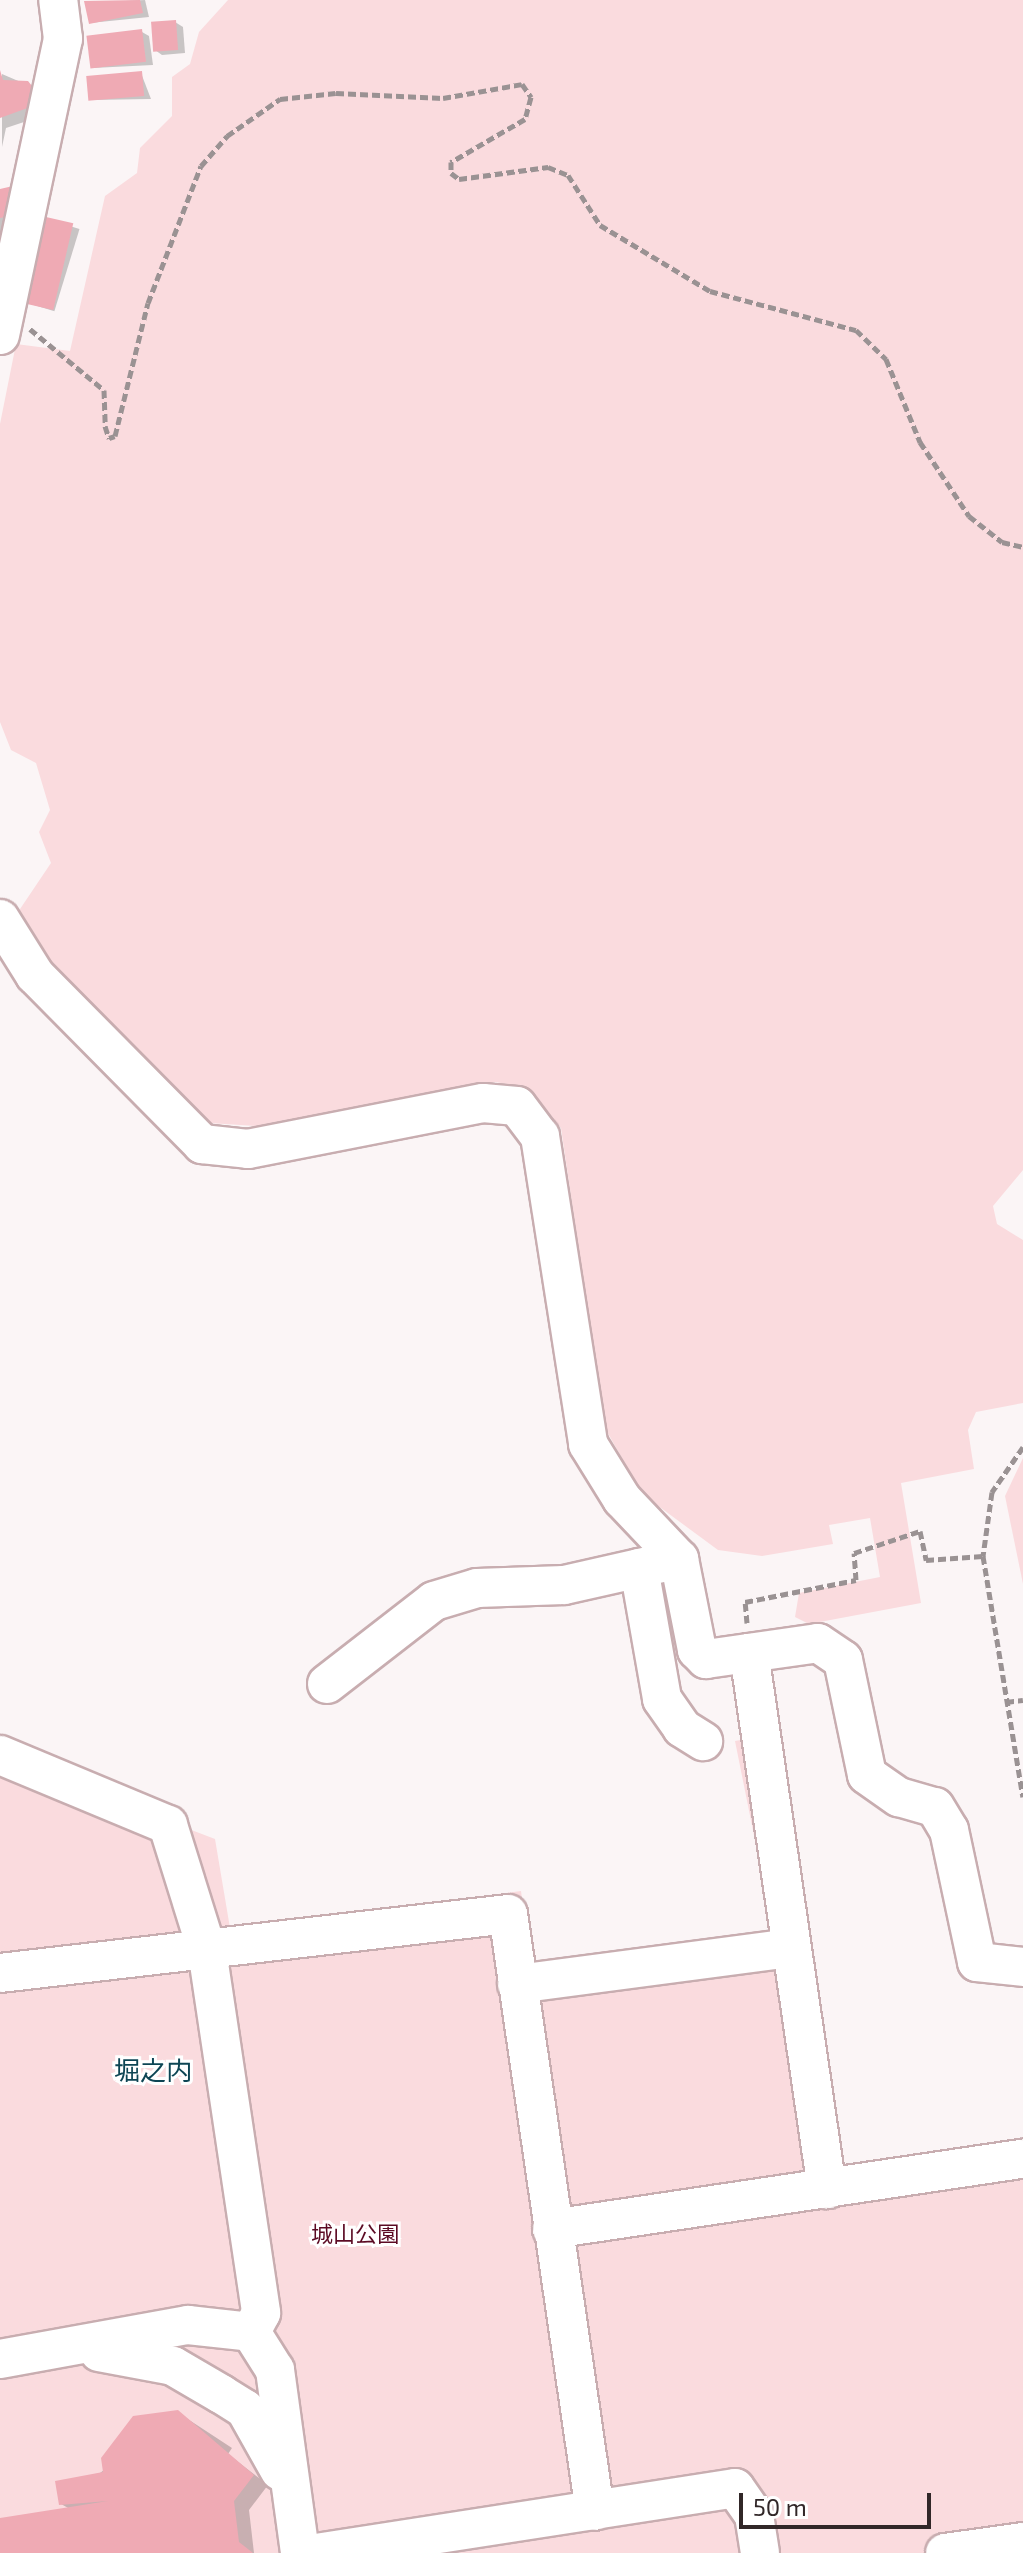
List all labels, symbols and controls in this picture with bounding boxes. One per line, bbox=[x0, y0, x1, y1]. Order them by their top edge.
district label: 堀之内 bbox=[114, 2054, 192, 2086]
park label: 城山公園 bbox=[311, 2221, 399, 2247]
scale bar bbox=[743, 2477, 935, 2527]
text: 50 m bbox=[753, 2492, 807, 2521]

